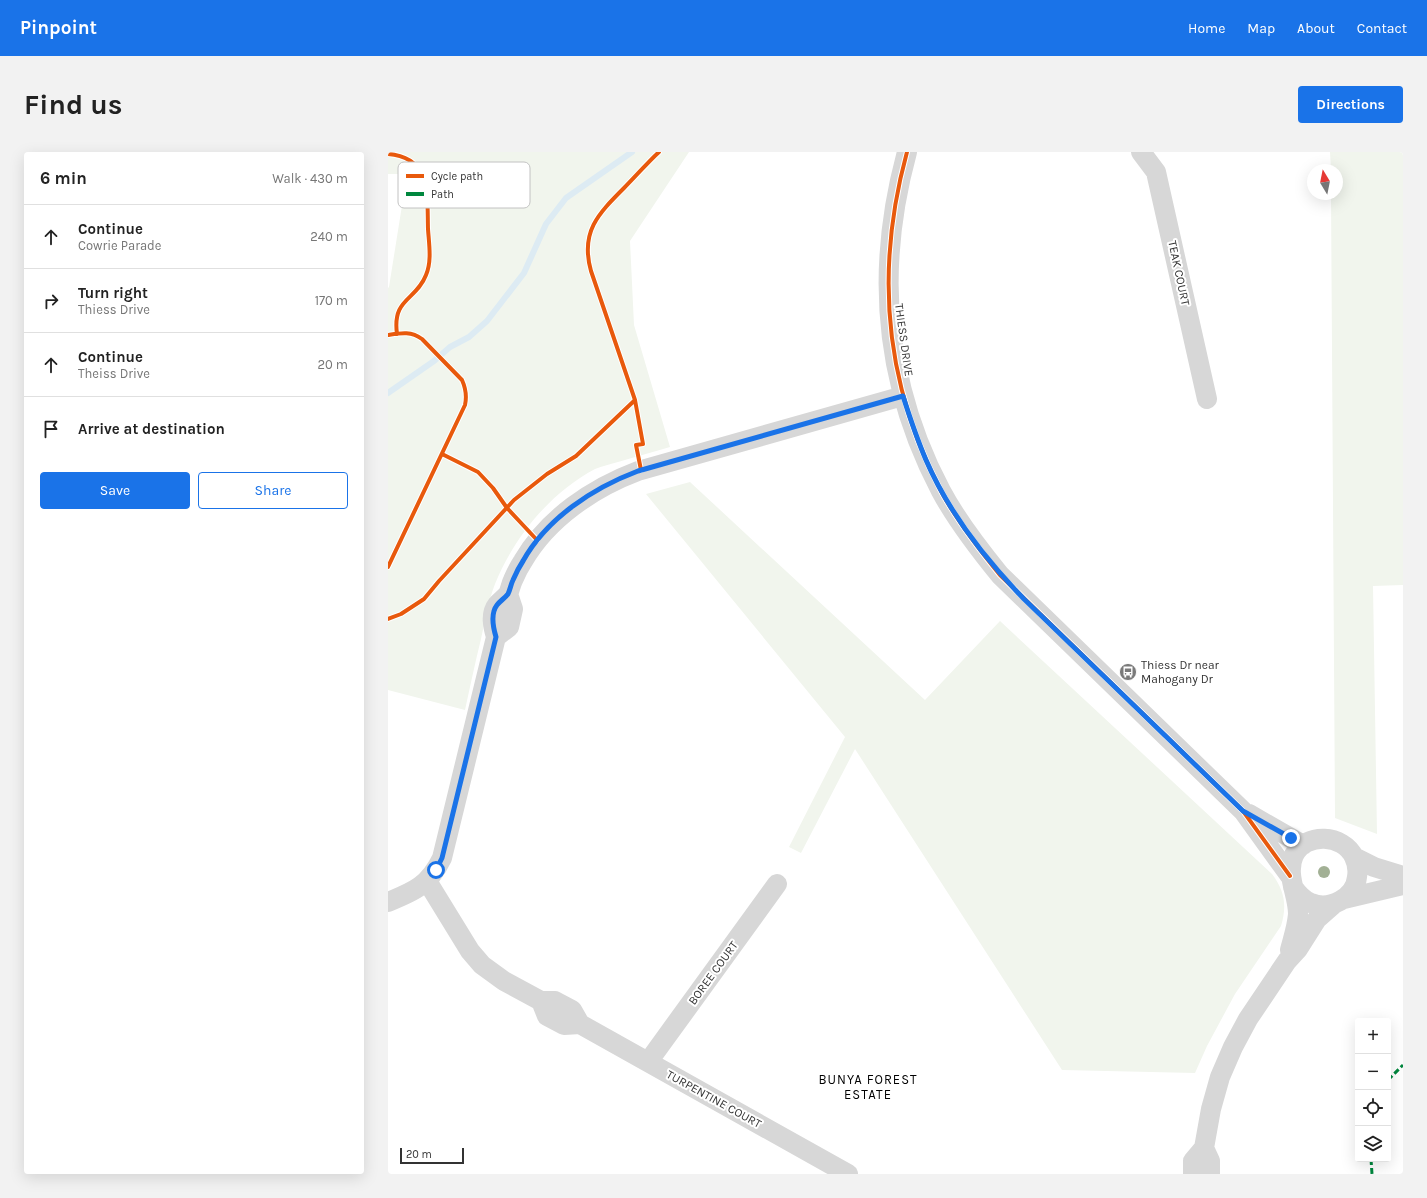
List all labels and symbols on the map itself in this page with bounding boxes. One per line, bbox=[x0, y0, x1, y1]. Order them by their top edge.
legend bbox=[398, 162, 530, 208]
north arrow bbox=[1307, 164, 1343, 200]
text: Cycle path bbox=[431, 170, 483, 183]
text: Path bbox=[431, 188, 454, 201]
street label: TEAK COURT bbox=[1165, 239, 1193, 307]
street label: THIESS DRIVE bbox=[892, 303, 916, 377]
place label: Thiess Dr near Mahogany Dr bbox=[1141, 658, 1220, 686]
bus stop icon: Thiess Dr near Mahogany Dr bbox=[1118, 662, 1138, 682]
route end bbox=[1282, 829, 1300, 847]
route start bbox=[427, 861, 445, 879]
street label: BOREE COURT bbox=[685, 938, 741, 1008]
street label: TURPENTINE COURT bbox=[664, 1067, 764, 1131]
district label: BUNYA FOREST ESTATE bbox=[818, 1072, 918, 1102]
scale bar bbox=[400, 1146, 464, 1165]

